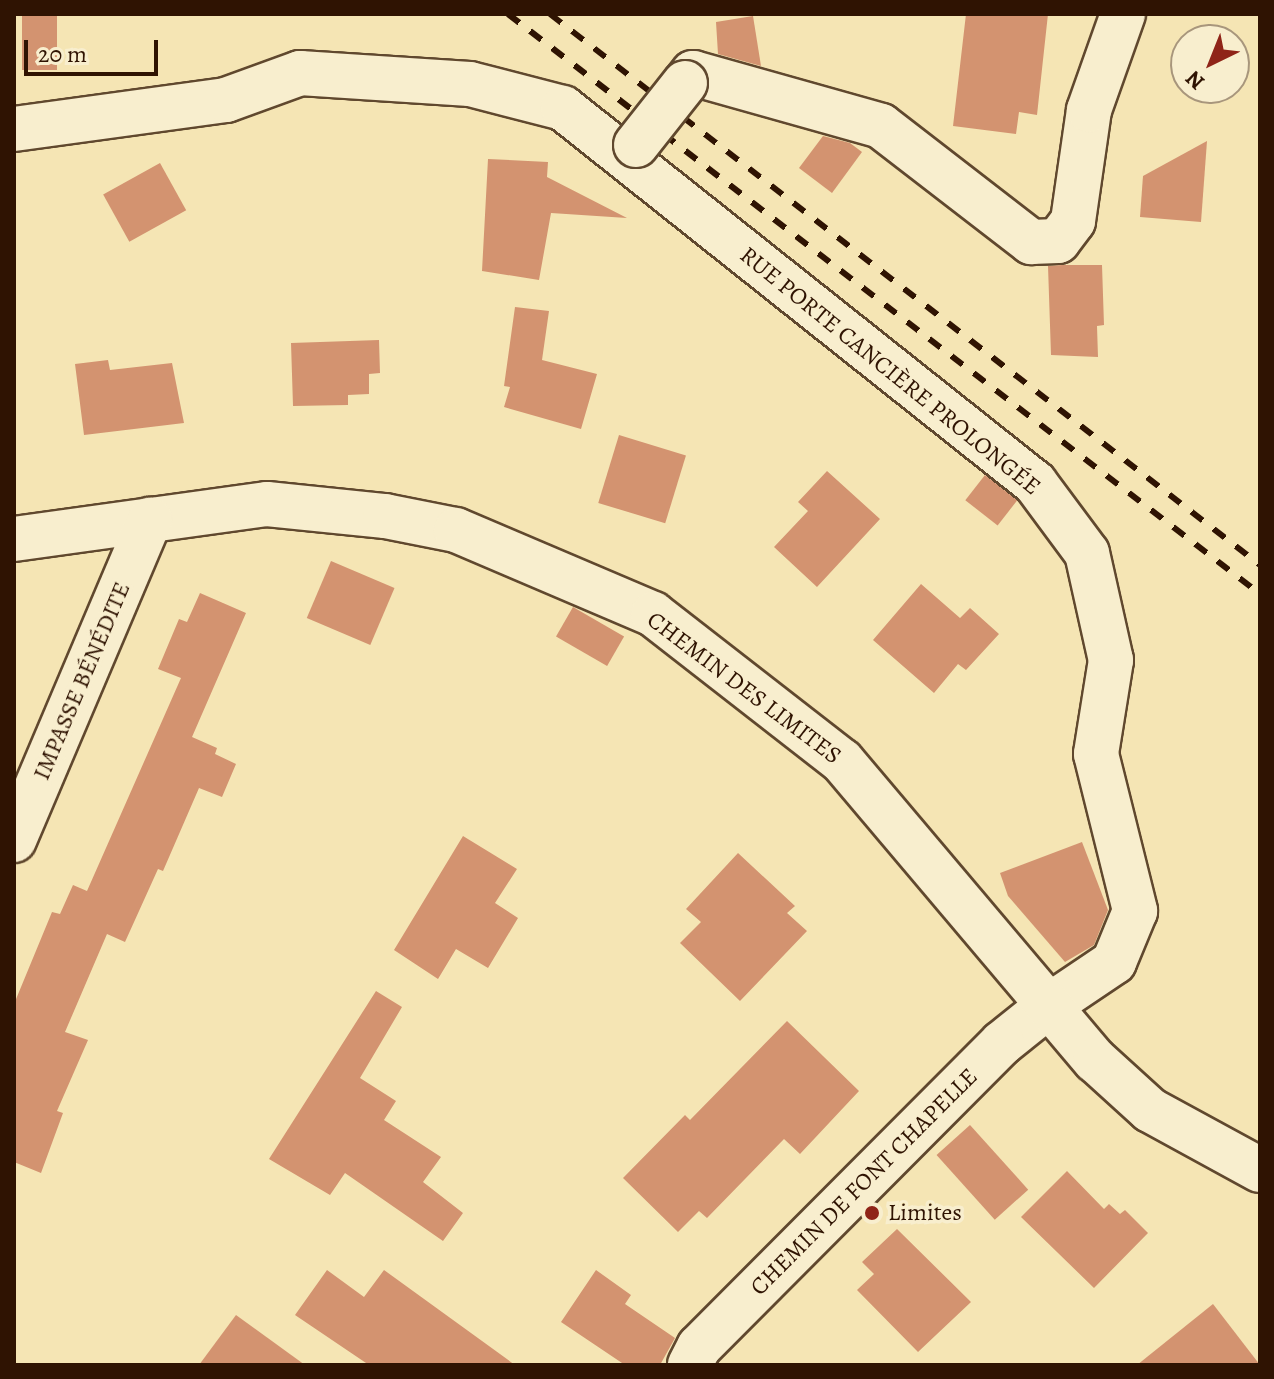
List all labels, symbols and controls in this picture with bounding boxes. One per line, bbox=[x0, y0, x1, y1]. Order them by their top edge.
scale bar bbox=[28, 24, 162, 74]
north arrow bbox=[1170, 24, 1250, 104]
text: 20 m bbox=[38, 38, 87, 70]
text: N bbox=[1179, 64, 1211, 97]
street label: RUE PORTE CANCIÈRE PROLONGÉE bbox=[734, 241, 1046, 501]
street label: IMPASSE BÉNÉDITE bbox=[27, 578, 137, 784]
street label: CHEMIN DES LIMITES bbox=[641, 606, 847, 770]
street label: CHEMIN DE FONT CHAPELLE bbox=[744, 1062, 984, 1302]
place label: Limites bbox=[888, 1199, 962, 1227]
marker: Limites bbox=[863, 1204, 881, 1222]

